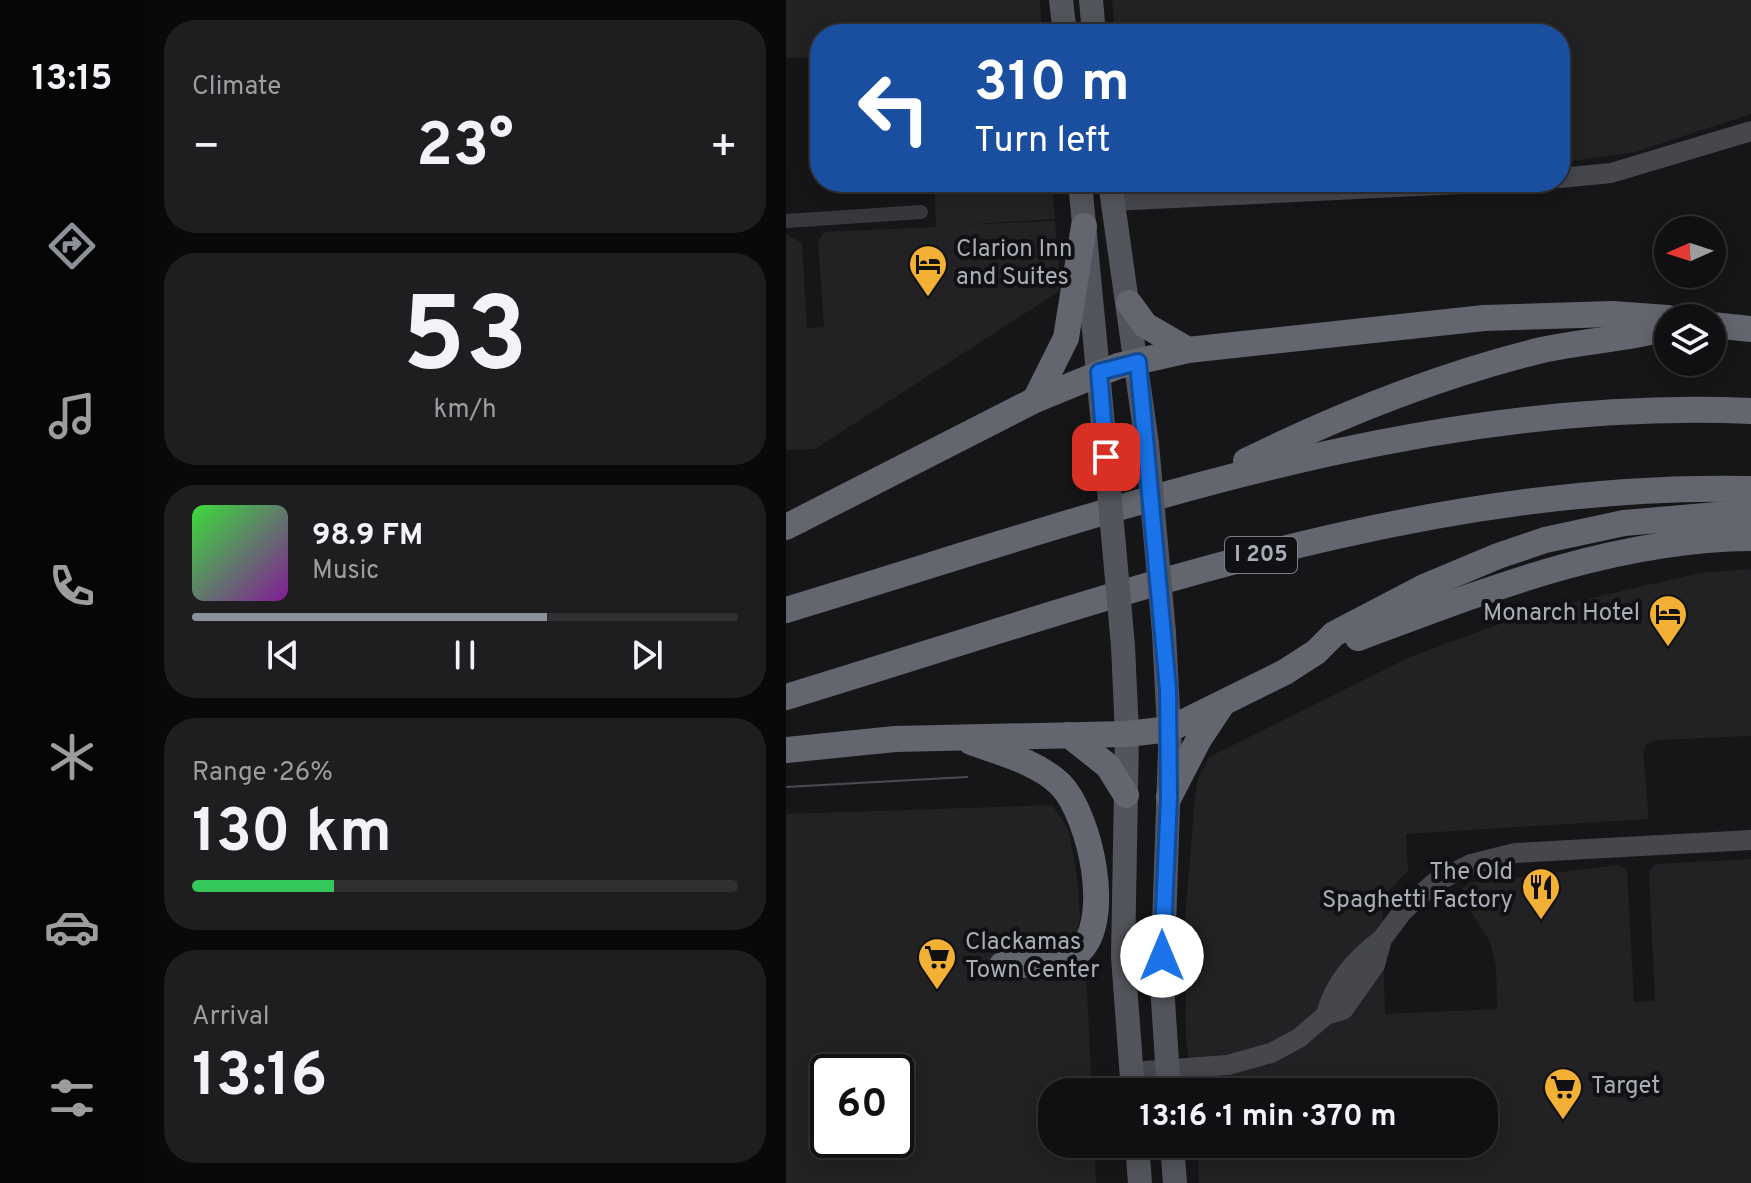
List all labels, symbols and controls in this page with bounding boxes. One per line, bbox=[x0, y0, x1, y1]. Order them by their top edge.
text: 310 m bbox=[974, 50, 1130, 120]
icon: left bbox=[842, 56, 946, 160]
text: 13:15 bbox=[31, 57, 113, 103]
text: Climate bbox=[192, 71, 281, 104]
text: 23° bbox=[416, 111, 514, 187]
text: Turn left bbox=[974, 119, 1111, 165]
text: − bbox=[192, 121, 220, 177]
text: + bbox=[710, 121, 738, 177]
north arrow bbox=[1654, 216, 1726, 288]
map controls bbox=[1654, 216, 1726, 376]
icon: directions bbox=[44, 218, 100, 274]
place label: Clarion Inn and Suites bbox=[956, 235, 1073, 293]
hotel icon: Clarion Inn and Suites bbox=[907, 243, 949, 298]
text: 53 bbox=[402, 276, 528, 408]
button: layers bbox=[1654, 304, 1726, 376]
icon: music bbox=[44, 388, 100, 444]
text: km/h bbox=[433, 394, 497, 427]
pin bbox=[1072, 423, 1140, 491]
icon: arrive bbox=[1084, 435, 1128, 479]
text: 98.9 FM bbox=[312, 518, 423, 555]
road number: I 205 bbox=[1225, 537, 1297, 573]
text: Music bbox=[312, 555, 379, 588]
icon: phone bbox=[44, 558, 100, 614]
hotel icon: Monarch Hotel bbox=[1647, 593, 1689, 648]
place label: Monarch Hotel bbox=[1483, 599, 1640, 629]
icon: previous bbox=[261, 633, 305, 677]
icon: pause bbox=[443, 633, 487, 677]
icon: next bbox=[625, 633, 669, 677]
icon: climate bbox=[44, 729, 100, 785]
text: Range · 26% bbox=[192, 757, 333, 790]
text: 130 km bbox=[192, 797, 392, 873]
place label: The Old Spaghetti Factory bbox=[1322, 858, 1513, 916]
restaurant icon: The Old Spaghetti Factory bbox=[1520, 866, 1562, 921]
icon: car bbox=[44, 899, 100, 955]
position arrow bbox=[1120, 914, 1204, 998]
place label: Clackamas Town Center bbox=[965, 928, 1100, 986]
supermarket icon: Clackamas Town Center bbox=[916, 936, 958, 991]
text: Arrival bbox=[192, 1001, 270, 1034]
text: 13:16 bbox=[192, 1041, 327, 1117]
speed limit sign: 60 bbox=[810, 1054, 914, 1158]
supermarket icon: Target bbox=[1542, 1066, 1584, 1121]
icon: filters bbox=[44, 1070, 100, 1126]
place label: Target bbox=[1591, 1072, 1660, 1102]
text: 13:16 · 1 min · 370 m bbox=[1140, 1099, 1396, 1136]

